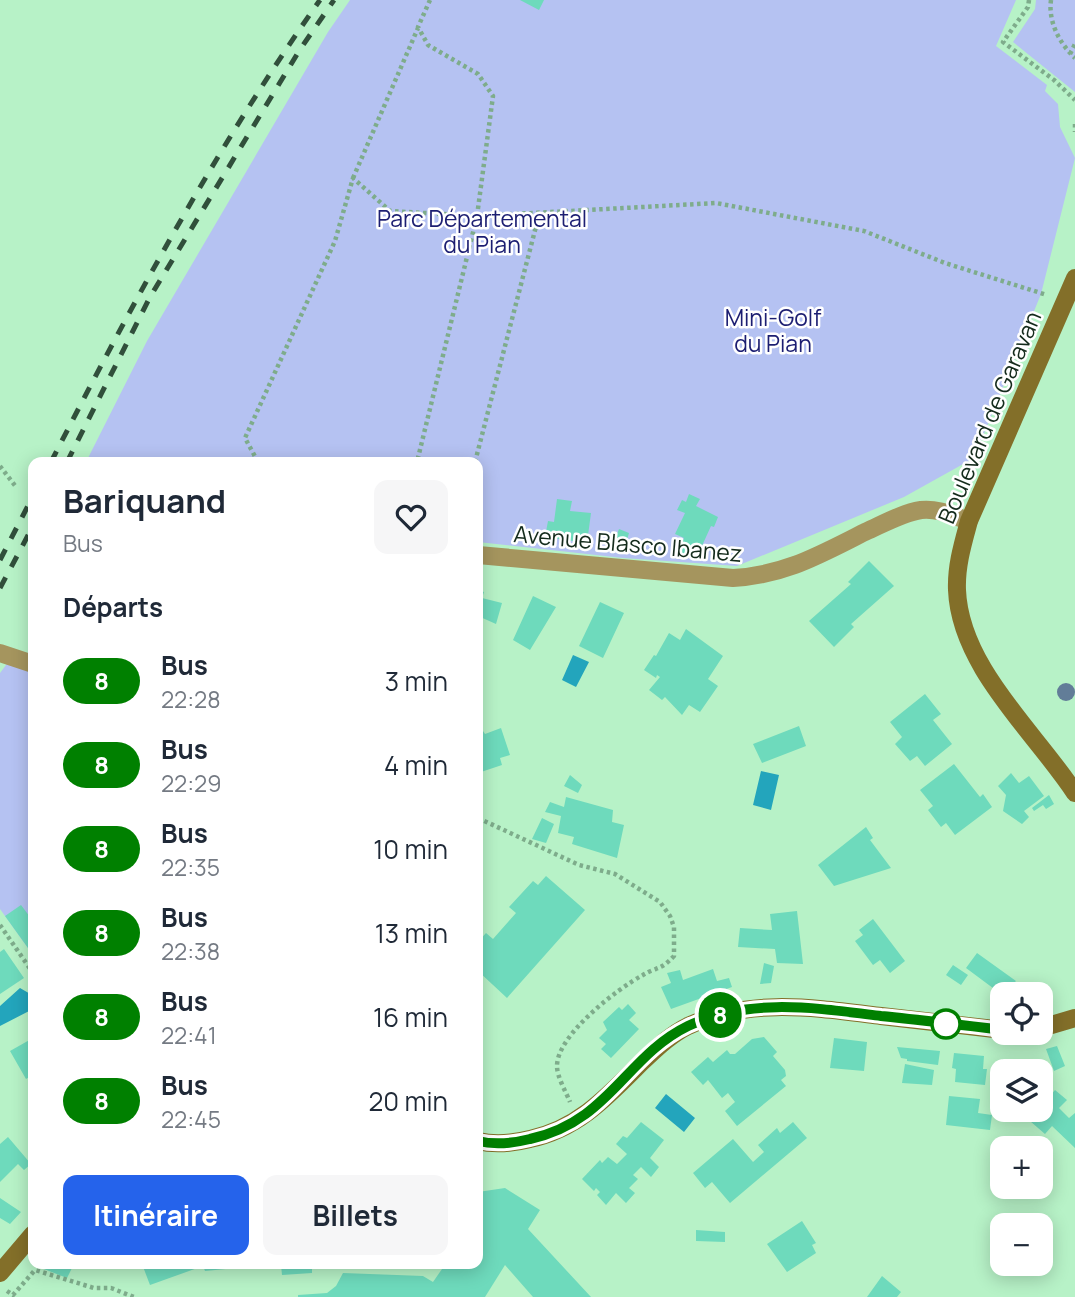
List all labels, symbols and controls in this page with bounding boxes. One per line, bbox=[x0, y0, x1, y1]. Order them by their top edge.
park label: Parc Départemental du Pian bbox=[377, 202, 587, 260]
park label: Mini-Golf du Pian bbox=[725, 301, 821, 359]
street label: Boulevard de Garavan bbox=[930, 306, 1048, 528]
text: Bariquand bbox=[63, 478, 226, 523]
button: heart bbox=[374, 480, 448, 554]
street label: Avenue Blasco Ibanez bbox=[512, 517, 744, 569]
text: Bus bbox=[63, 527, 103, 559]
text: Départs bbox=[63, 589, 163, 625]
text: Bus bbox=[161, 647, 208, 683]
text: 3 min bbox=[385, 663, 448, 699]
text: 8 bbox=[94, 664, 109, 697]
text: 22:28 bbox=[161, 683, 221, 715]
text: Bus bbox=[161, 731, 208, 767]
text: 4 min bbox=[384, 747, 448, 783]
text: 8 bbox=[94, 748, 109, 781]
text: 22:29 bbox=[161, 767, 221, 799]
text: Bus bbox=[161, 815, 208, 851]
text: 10 min bbox=[373, 831, 448, 867]
text: 8 bbox=[94, 832, 109, 865]
text: 22:35 bbox=[161, 851, 220, 883]
text: Bus bbox=[161, 899, 208, 935]
text: 13 min bbox=[375, 915, 448, 951]
text: 8 bbox=[94, 916, 109, 949]
text: 22:38 bbox=[161, 935, 220, 967]
map controls bbox=[990, 982, 1053, 1276]
button: locate bbox=[990, 982, 1053, 1045]
text: Bus bbox=[161, 983, 208, 1019]
line badge: 8 bbox=[697, 992, 743, 1038]
text: 8 bbox=[713, 998, 727, 1031]
text: 16 min bbox=[373, 999, 448, 1035]
text: 8 bbox=[94, 1000, 109, 1033]
unlabelled marker bbox=[931, 1009, 961, 1039]
text: 22:41 bbox=[161, 1019, 217, 1051]
button: layers bbox=[990, 1059, 1053, 1122]
text: Bus bbox=[161, 1067, 208, 1103]
text: 20 min bbox=[369, 1083, 448, 1119]
text: 8 bbox=[94, 1084, 109, 1117]
text: 22:45 bbox=[161, 1103, 221, 1135]
button: + bbox=[990, 1136, 1053, 1199]
button: Itinéraire bbox=[63, 1175, 249, 1255]
button: Billets bbox=[263, 1175, 448, 1255]
button: − bbox=[990, 1213, 1053, 1276]

